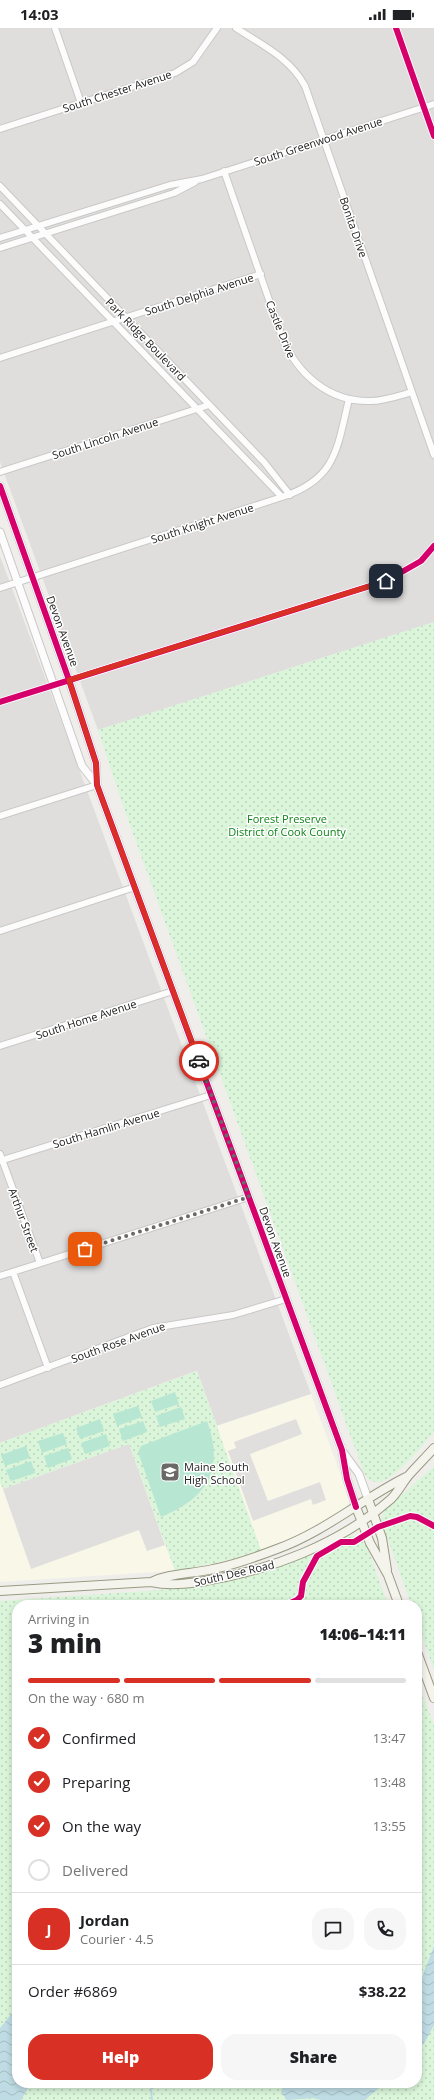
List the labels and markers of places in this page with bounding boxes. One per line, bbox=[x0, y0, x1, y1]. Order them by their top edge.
pin bbox=[369, 564, 403, 598]
pin bbox=[68, 1232, 102, 1266]
place label: Maine South High School bbox=[184, 1459, 249, 1487]
school or university icon: Maine South High School bbox=[159, 1461, 181, 1483]

